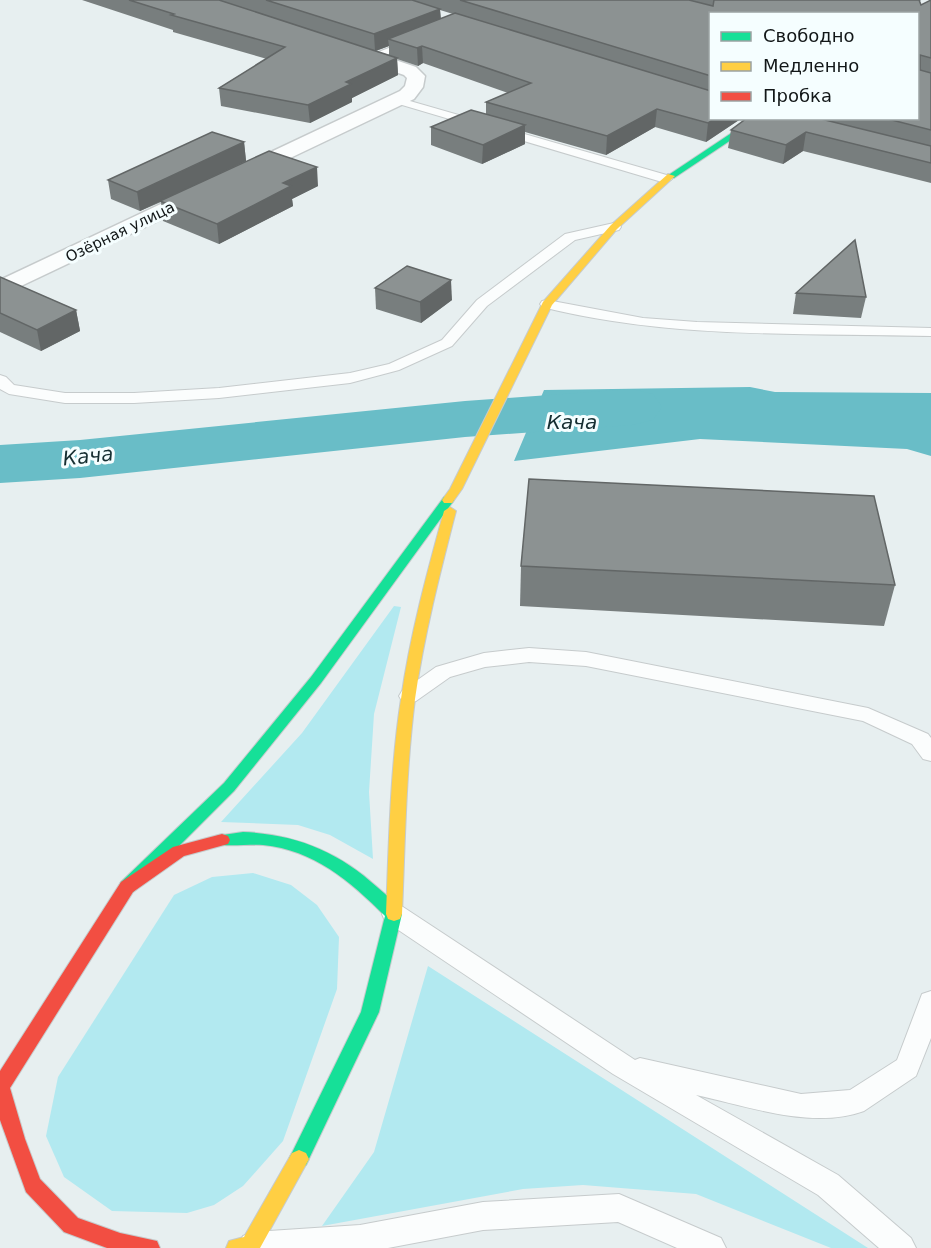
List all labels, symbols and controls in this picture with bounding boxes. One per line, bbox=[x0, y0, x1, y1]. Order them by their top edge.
legend bbox=[709, 12, 919, 120]
text: Свободно bbox=[763, 25, 855, 46]
text: Медленно bbox=[763, 55, 859, 76]
text: Пробка bbox=[763, 85, 832, 106]
street label: Озёрная улица bbox=[63, 198, 177, 266]
water label: Кача bbox=[547, 410, 597, 434]
water label: Кача bbox=[62, 441, 114, 471]

